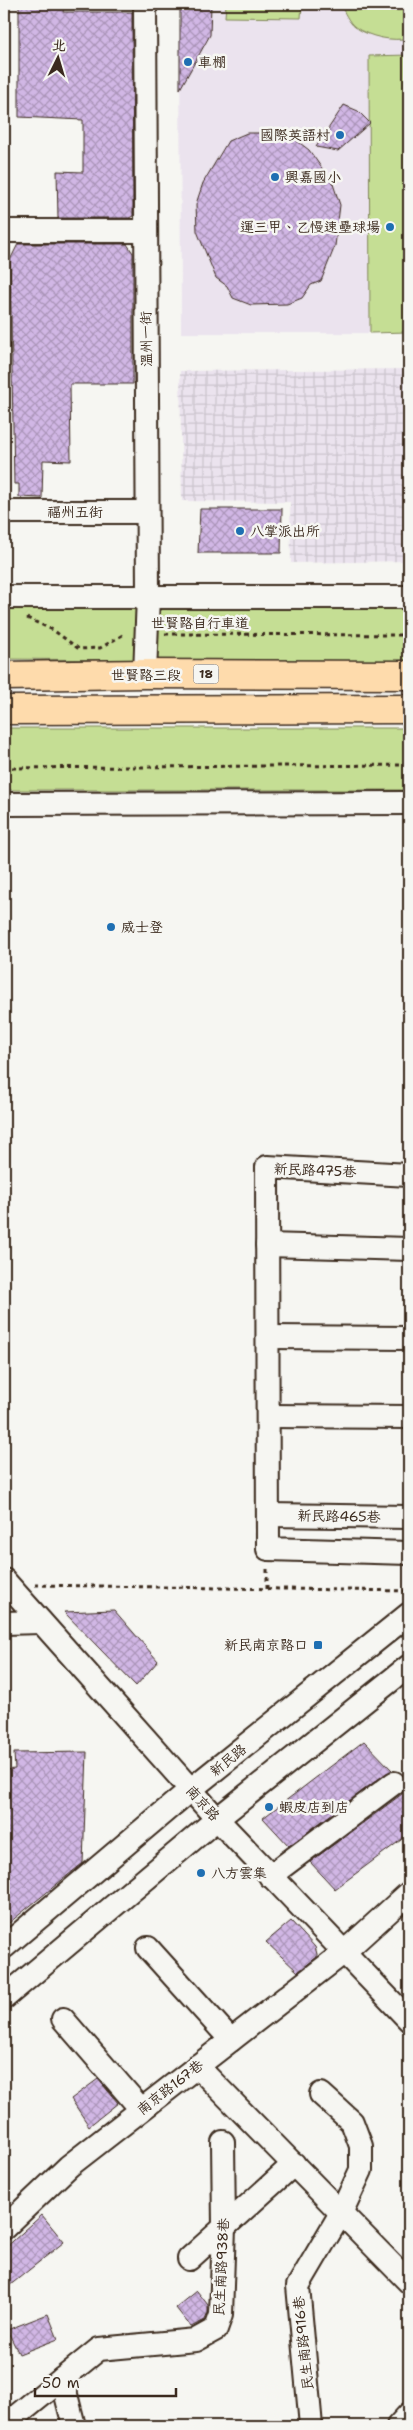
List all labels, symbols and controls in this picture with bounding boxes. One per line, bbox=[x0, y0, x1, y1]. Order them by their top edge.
north arrow bbox=[32, 32, 82, 82]
text: 北 bbox=[51, 35, 67, 55]
place label: 車棚 bbox=[198, 53, 226, 71]
marker: 車棚 bbox=[182, 56, 194, 68]
place label: 國際英語村 bbox=[260, 126, 330, 144]
marker: 國際英語村 bbox=[334, 129, 346, 141]
place label: 興嘉國小 bbox=[285, 168, 341, 186]
marker: 興嘉國小 bbox=[269, 171, 281, 183]
place label: 運三甲、乙慢速壘球場 bbox=[240, 218, 380, 236]
marker: 運三甲、乙慢速壘球場 bbox=[384, 221, 396, 233]
street label: 溫州一街 bbox=[137, 311, 155, 367]
street label: 福州五街 bbox=[47, 503, 103, 521]
place label: 八掌派出所 bbox=[250, 522, 320, 540]
marker: 八掌派出所 bbox=[234, 525, 246, 537]
street label: 世賢路自行車道 bbox=[151, 614, 249, 632]
road number: 18 bbox=[194, 664, 218, 684]
street label: 世賢路三段 bbox=[111, 666, 181, 684]
place label: 威士登 bbox=[121, 918, 163, 936]
marker: 威士登 bbox=[105, 921, 117, 933]
street label: 新民路475巷 bbox=[273, 1160, 358, 1180]
street label: 新民路465巷 bbox=[297, 1506, 382, 1526]
place label: 新民南京路口 bbox=[224, 1636, 308, 1654]
marker: 新民南京路口 bbox=[312, 1639, 324, 1651]
street label: 新民路 bbox=[206, 1740, 250, 1780]
street label: 南京路 bbox=[182, 1781, 224, 1825]
place label: 蝦皮店到店 bbox=[279, 1798, 349, 1816]
marker: 蝦皮店到店 bbox=[263, 1801, 275, 1813]
place label: 八方雲集 bbox=[211, 1864, 267, 1882]
marker: 八方雲集 bbox=[195, 1867, 207, 1879]
street label: 南京路167巷 bbox=[133, 2055, 208, 2119]
street label: 民生南路938巷 bbox=[209, 2216, 233, 2317]
street label: 民生南路916巷 bbox=[289, 2294, 317, 2391]
scale bar bbox=[35, 2365, 176, 2397]
text: 50 m bbox=[42, 2373, 80, 2393]

